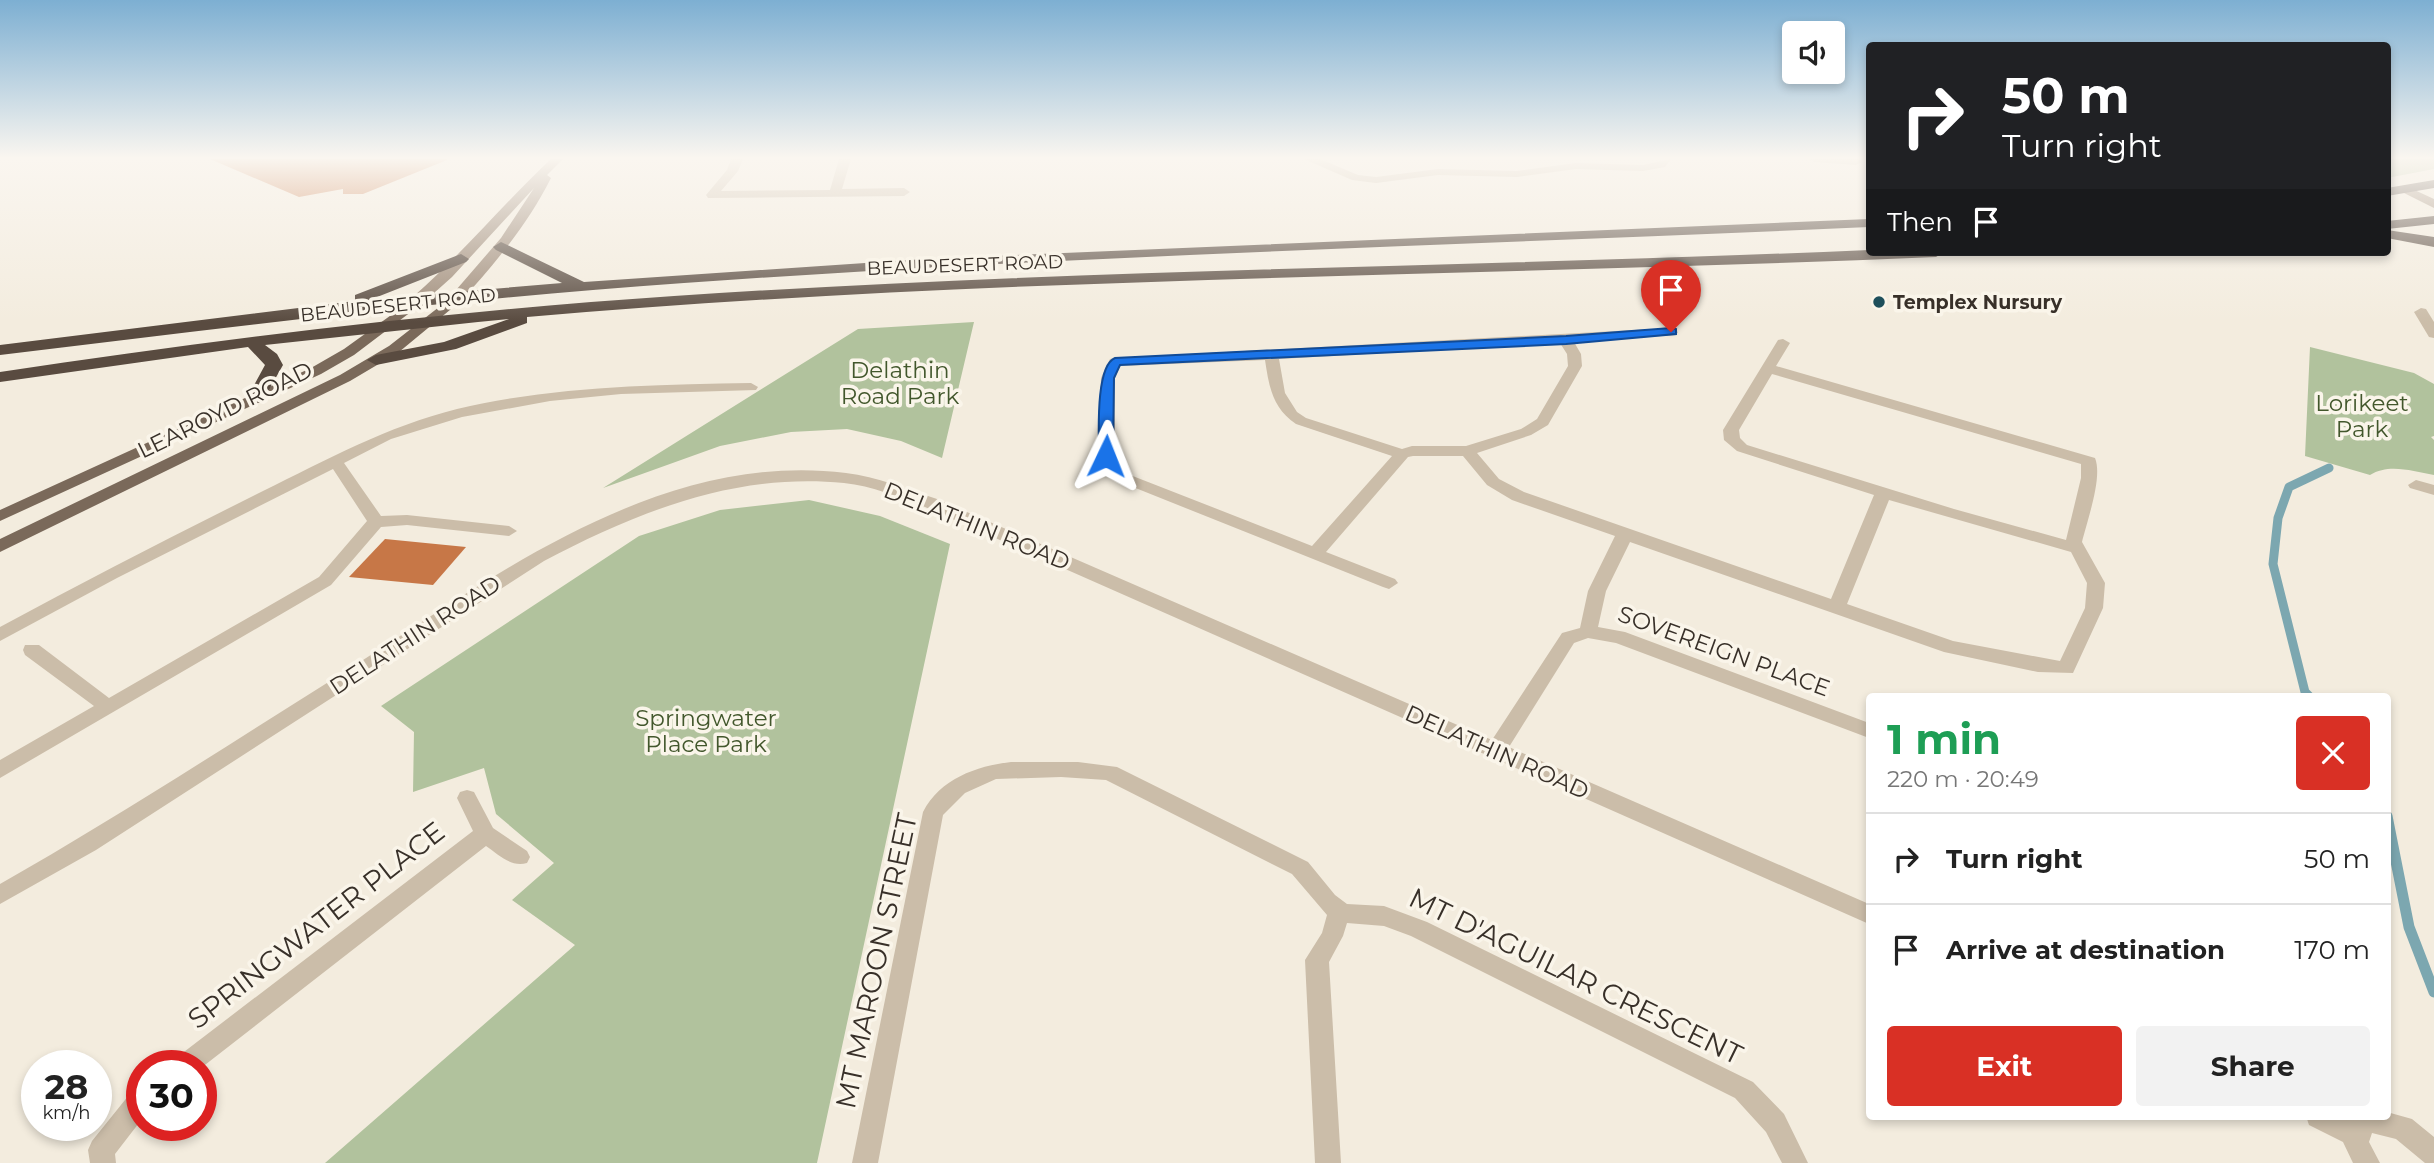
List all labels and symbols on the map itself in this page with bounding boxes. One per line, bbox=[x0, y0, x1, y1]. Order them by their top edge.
street label: BEAUDESERT ROAD bbox=[866, 250, 1064, 280]
pin bbox=[1641, 260, 1701, 332]
street label: BEAUDESERT ROAD bbox=[299, 283, 497, 327]
place label: Templex Nursury bbox=[1893, 291, 2063, 314]
marker: Templex Nursury bbox=[1871, 294, 1887, 310]
street label: LEAROYD ROAD bbox=[133, 356, 317, 464]
park label: Delathin Road Park bbox=[841, 356, 960, 410]
park label: Lorikeet Park bbox=[2315, 389, 2409, 443]
position arrow bbox=[1069, 419, 1143, 493]
street label: DELATHIN ROAD bbox=[880, 476, 1074, 576]
street label: DELATHIN ROAD bbox=[324, 569, 506, 701]
street label: SOVEREIGN PLACE bbox=[1614, 600, 1834, 702]
street label: DELATHIN ROAD bbox=[1401, 699, 1593, 805]
park label: Springwater Place Park bbox=[635, 704, 777, 758]
street label: MT MAROON STREET bbox=[828, 810, 924, 1112]
street label: SPRINGWATER PLACE bbox=[181, 814, 451, 1036]
street label: MT D'AGUILAR CRESCENT bbox=[1404, 880, 1748, 1072]
speed limit sign: 30 bbox=[126, 1050, 217, 1141]

